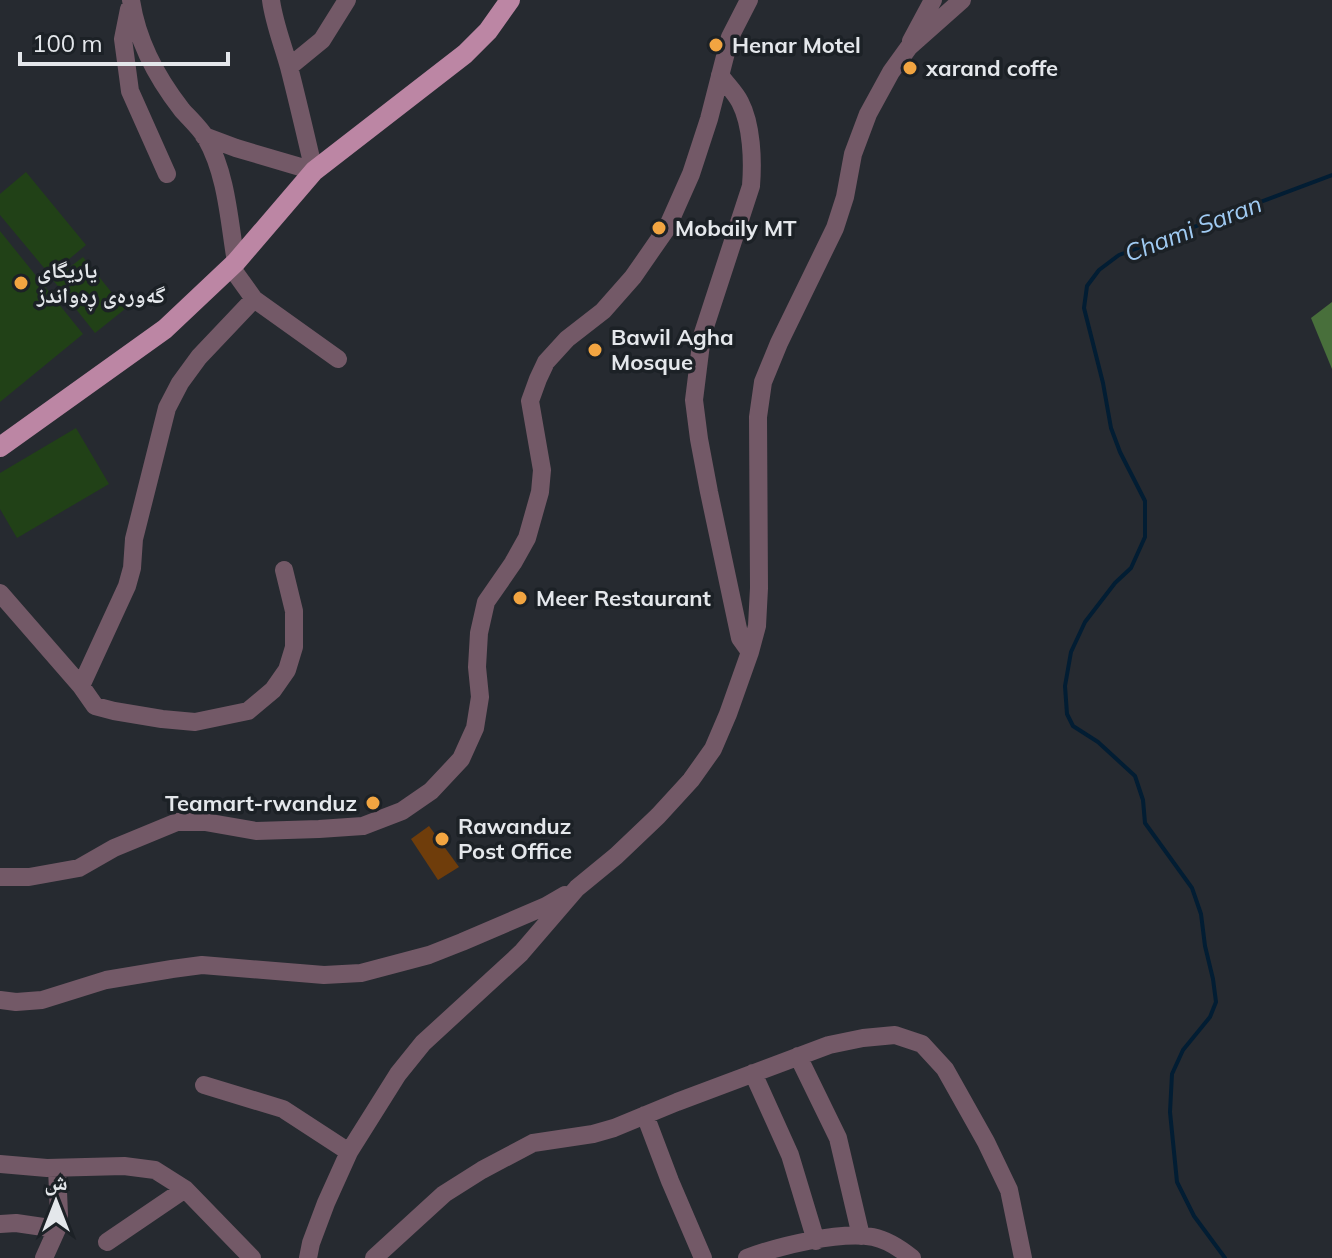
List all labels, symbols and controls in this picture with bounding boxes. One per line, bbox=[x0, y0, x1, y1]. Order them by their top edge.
scale bar bbox=[20, 16, 228, 66]
text: 100 m bbox=[32, 28, 103, 58]
place label: Henar Motel bbox=[732, 31, 861, 59]
marker: Henar Motel bbox=[707, 36, 725, 54]
place label: xarand coffe bbox=[925, 54, 1058, 82]
marker: xarand coffe bbox=[901, 59, 919, 77]
water label: Chami Saran bbox=[1120, 188, 1266, 268]
place label: Mobaily MT bbox=[675, 214, 797, 242]
marker: Mobaily MT bbox=[650, 219, 668, 237]
place label: یاریگای گەورەی ڕەواندز bbox=[36, 256, 166, 312]
marker: یاریگای گەورەی ڕەواندز bbox=[12, 274, 30, 292]
place label: Bawil Agha Mosque bbox=[611, 323, 734, 376]
marker: Bawil Agha Mosque bbox=[586, 341, 604, 359]
place label: Meer Restaurant bbox=[536, 584, 711, 612]
marker: Meer Restaurant bbox=[511, 589, 529, 607]
place label: Teamart-rwanduz bbox=[165, 789, 357, 817]
marker: Teamart-rwanduz bbox=[364, 794, 382, 812]
place label: Rawanduz Post Office bbox=[458, 812, 572, 865]
marker: Rawanduz Post Office bbox=[433, 830, 451, 848]
north arrow bbox=[16, 1162, 96, 1242]
text: ش bbox=[44, 1168, 68, 1196]

